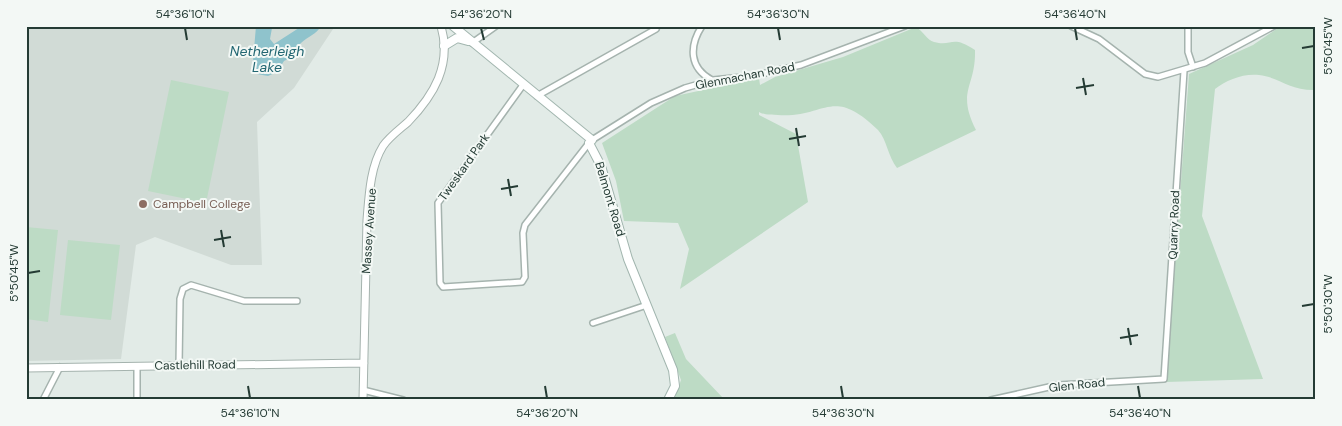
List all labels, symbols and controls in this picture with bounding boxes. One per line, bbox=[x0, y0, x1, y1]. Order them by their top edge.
text: 54°36'10"N bbox=[156, 6, 215, 22]
text: 54°36'20"N bbox=[450, 6, 512, 22]
text: 54°36'30"N bbox=[747, 6, 809, 22]
text: 54°36'40"N bbox=[1044, 6, 1106, 22]
text: 5°50'45"W bbox=[1320, 17, 1336, 75]
water label: Netherleigh Lake bbox=[230, 42, 304, 76]
street label: Glenmachan Road bbox=[694, 59, 796, 93]
street label: Tweskard Park bbox=[435, 130, 493, 204]
street label: Belmont Road bbox=[591, 160, 629, 238]
street label: Massey Avenue bbox=[358, 187, 380, 274]
street label: Quarry Road bbox=[1165, 190, 1183, 260]
place label: Campbell College bbox=[153, 196, 251, 212]
marker: Campbell College bbox=[137, 198, 149, 210]
text: 5°50'45"W bbox=[6, 244, 22, 302]
text: 5°50'30"W bbox=[1320, 274, 1336, 334]
street label: Castlehill Road bbox=[154, 356, 236, 374]
street label: Glen Road bbox=[1048, 374, 1106, 396]
text: 54°36'10"N bbox=[221, 405, 280, 421]
text: 54°36'20"N bbox=[516, 405, 578, 421]
text: 54°36'30"N bbox=[812, 405, 874, 421]
text: 54°36'40"N bbox=[1109, 405, 1171, 421]

